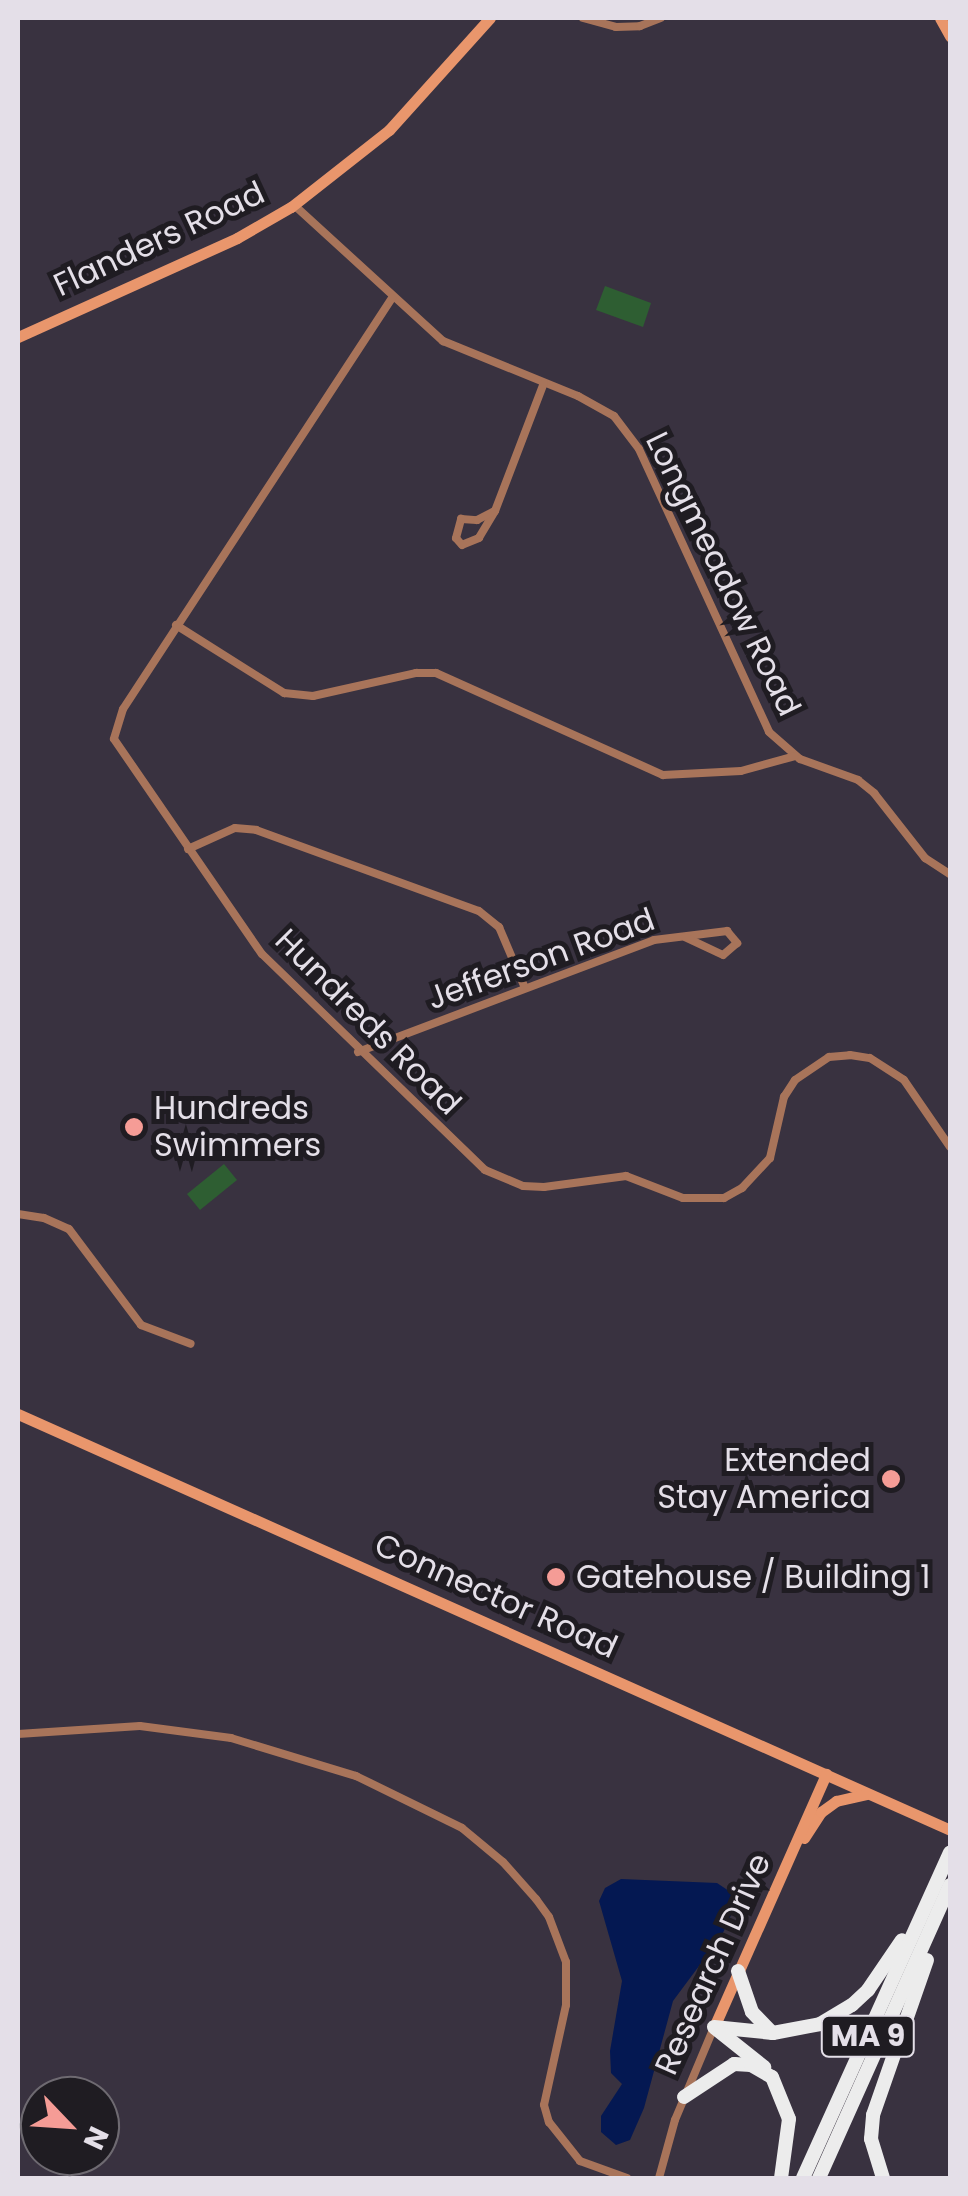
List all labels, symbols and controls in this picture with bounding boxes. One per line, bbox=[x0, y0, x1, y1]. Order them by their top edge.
street label: Flanders Road bbox=[48, 173, 270, 305]
street label: Longmeadow Road bbox=[638, 426, 808, 722]
street label: Jefferson Road bbox=[422, 900, 660, 1018]
street label: Hundreds Road bbox=[267, 921, 469, 1123]
place label: Hundreds Swimmers bbox=[154, 1090, 321, 1165]
marker: Hundreds Swimmers bbox=[123, 1116, 145, 1138]
place label: Extended Stay America bbox=[657, 1442, 871, 1517]
marker: Extended Stay America bbox=[880, 1468, 902, 1490]
street label: Connector Road bbox=[369, 1525, 623, 1667]
place label: Gatehouse / Building 1 bbox=[576, 1558, 931, 1596]
marker: Gatehouse / Building 1 bbox=[545, 1566, 567, 1588]
street label: Research Drive bbox=[647, 1847, 779, 2081]
road number: MA 9 bbox=[820, 2011, 916, 2061]
north arrow bbox=[20, 2076, 120, 2176]
text: N bbox=[74, 2120, 118, 2156]

